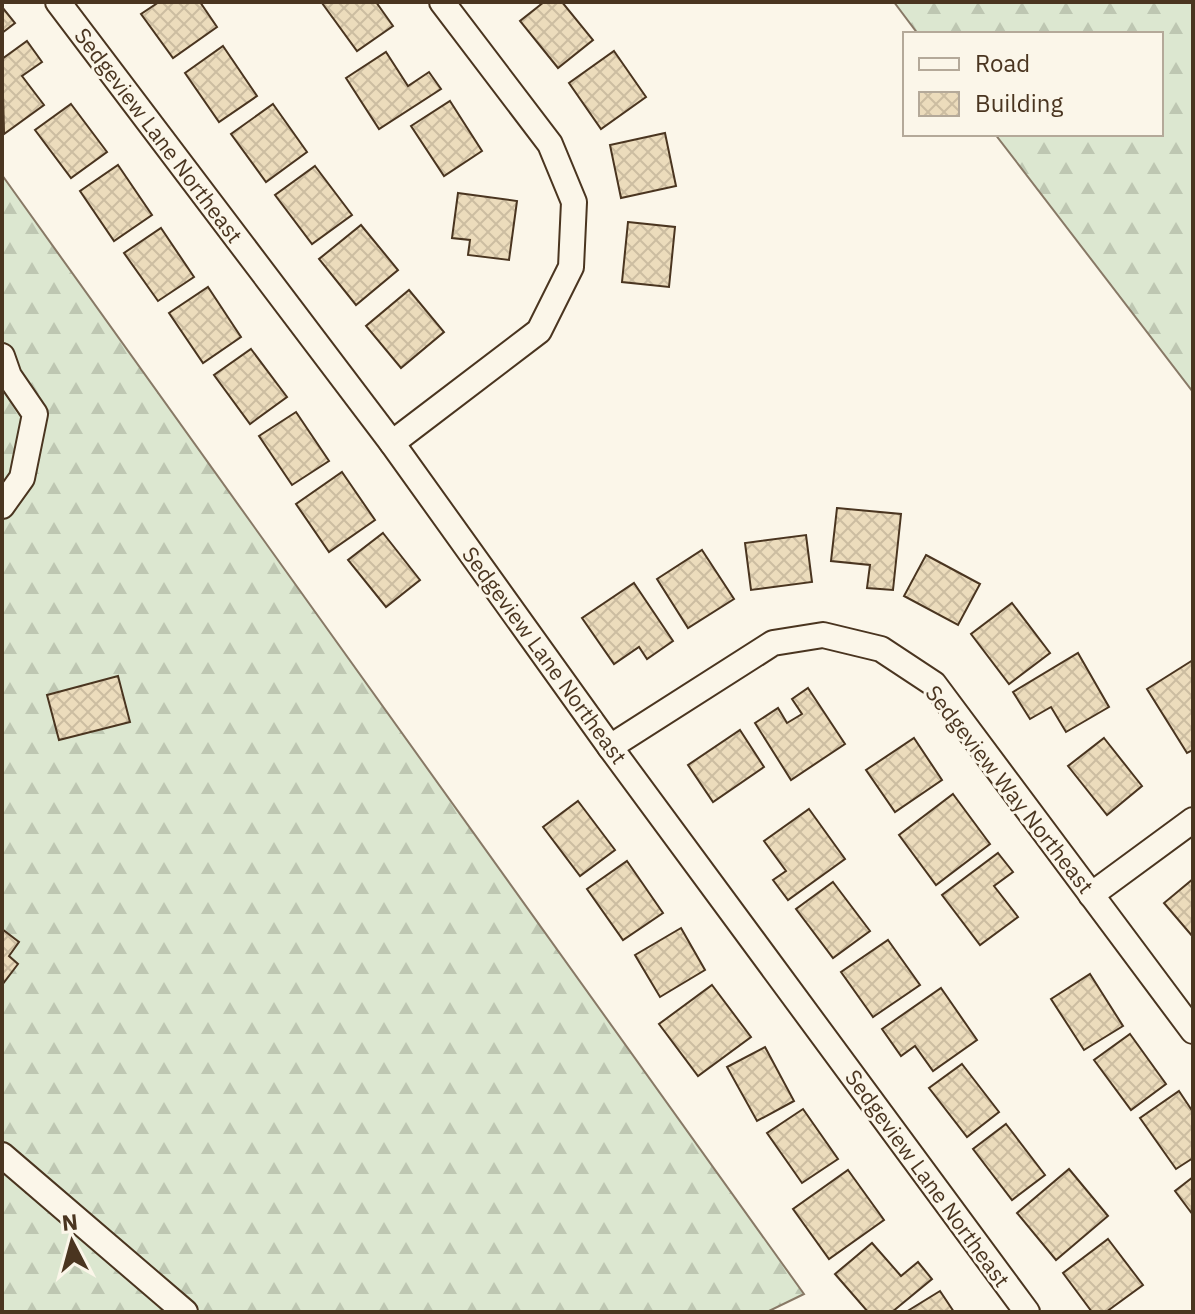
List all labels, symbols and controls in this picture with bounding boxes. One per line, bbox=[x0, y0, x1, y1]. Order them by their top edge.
street label: Sedgeview Lane Northeast bbox=[69, 22, 249, 248]
legend bbox=[903, 32, 1163, 136]
text: Road bbox=[975, 47, 1030, 79]
text: Building bbox=[975, 87, 1063, 119]
street label: Sedgeview Lane Northeast bbox=[456, 540, 634, 770]
street label: Sedgeview Way Northeast bbox=[919, 679, 1101, 899]
street label: Sedgeview Lane Northeast bbox=[839, 1063, 1017, 1293]
north arrow bbox=[32, 1202, 112, 1282]
text: N bbox=[60, 1206, 79, 1237]

